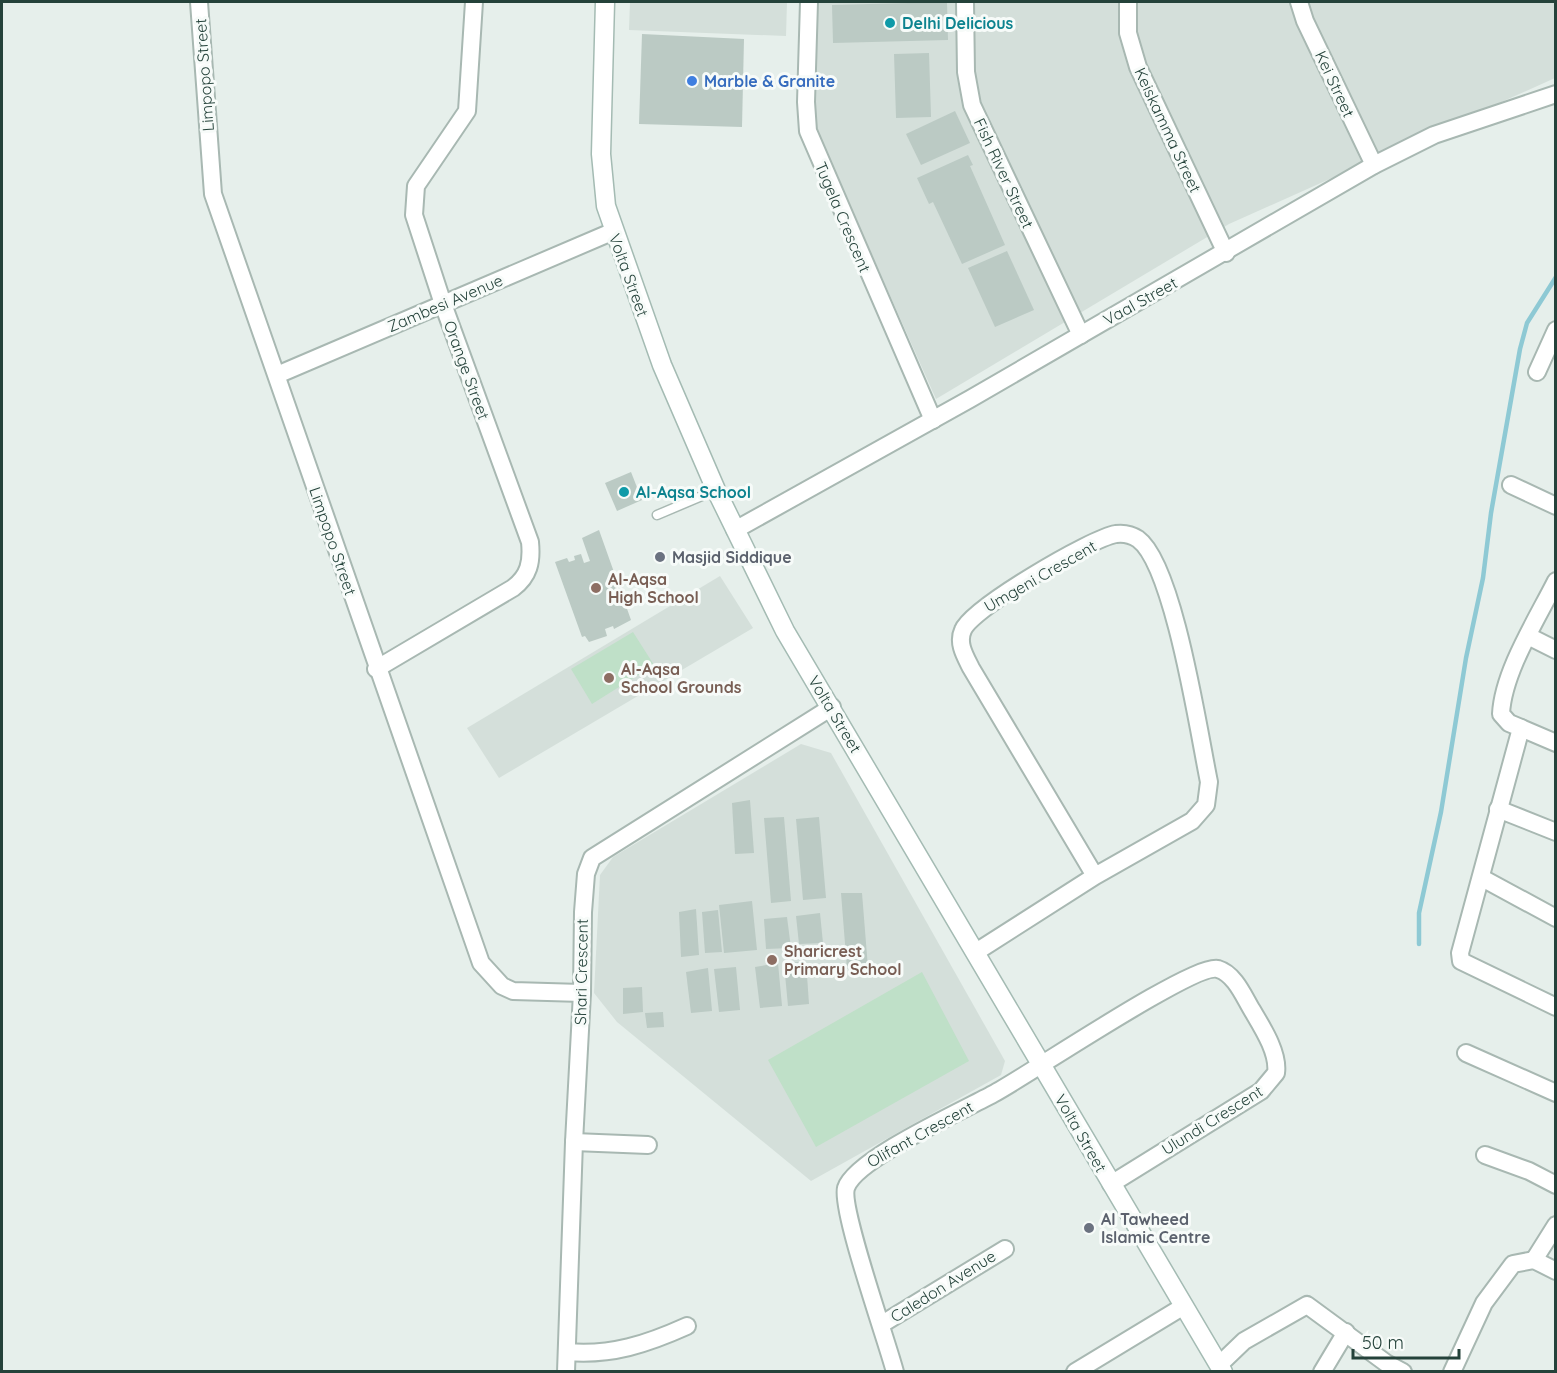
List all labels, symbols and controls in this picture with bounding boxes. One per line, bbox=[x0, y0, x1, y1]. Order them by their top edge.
place label: Delhi Delicious bbox=[902, 13, 1014, 33]
marker: Delhi Delicious bbox=[883, 16, 897, 30]
street label: Limpopo Street bbox=[190, 18, 218, 132]
street label: Kei Street bbox=[1311, 48, 1359, 120]
street label: Keiskamma Street bbox=[1130, 64, 1206, 196]
place label: Marble & Granite bbox=[704, 71, 835, 91]
marker: Marble & Granite bbox=[685, 74, 699, 88]
street label: Fish River Street bbox=[970, 115, 1038, 231]
street label: Tugela Crescent bbox=[811, 159, 875, 275]
street label: Volta Street bbox=[605, 231, 653, 319]
street label: Zambesi Avenue bbox=[384, 270, 506, 336]
street label: Vaal Street bbox=[1099, 272, 1181, 330]
street label: Orange Street bbox=[440, 318, 494, 422]
place label: Al-Aqsa School bbox=[636, 482, 751, 502]
street label: Limpopo Street bbox=[305, 484, 361, 598]
marker: Al-Aqsa School bbox=[617, 485, 631, 499]
street label: Umgeni Crescent bbox=[980, 536, 1100, 616]
place label: Masjid Siddique bbox=[672, 547, 792, 567]
marker: Masjid Siddique bbox=[653, 550, 667, 564]
place label: Al-Aqsa High School bbox=[608, 569, 699, 607]
marker: Al-Aqsa High School bbox=[589, 581, 603, 595]
place label: Al-Aqsa School Grounds bbox=[621, 659, 742, 697]
marker: Al-Aqsa School Grounds bbox=[602, 671, 616, 685]
street label: Volta Street bbox=[804, 672, 866, 756]
street label: Shari Crescent bbox=[570, 919, 592, 1025]
place label: Sharicrest Primary School bbox=[784, 941, 902, 979]
marker: Sharicrest Primary School bbox=[765, 953, 779, 967]
street label: Ulundi Crescent bbox=[1158, 1081, 1266, 1159]
street label: Volta Street bbox=[1051, 1090, 1111, 1176]
street label: Olifant Crescent bbox=[863, 1096, 977, 1172]
place label: Al Tawheed Islamic Centre bbox=[1101, 1209, 1210, 1247]
marker: Al Tawheed Islamic Centre bbox=[1082, 1221, 1096, 1235]
street label: Caledon Avenue bbox=[887, 1246, 999, 1326]
scale bar bbox=[1353, 1322, 1460, 1360]
text: 50 m bbox=[1362, 1331, 1404, 1354]

